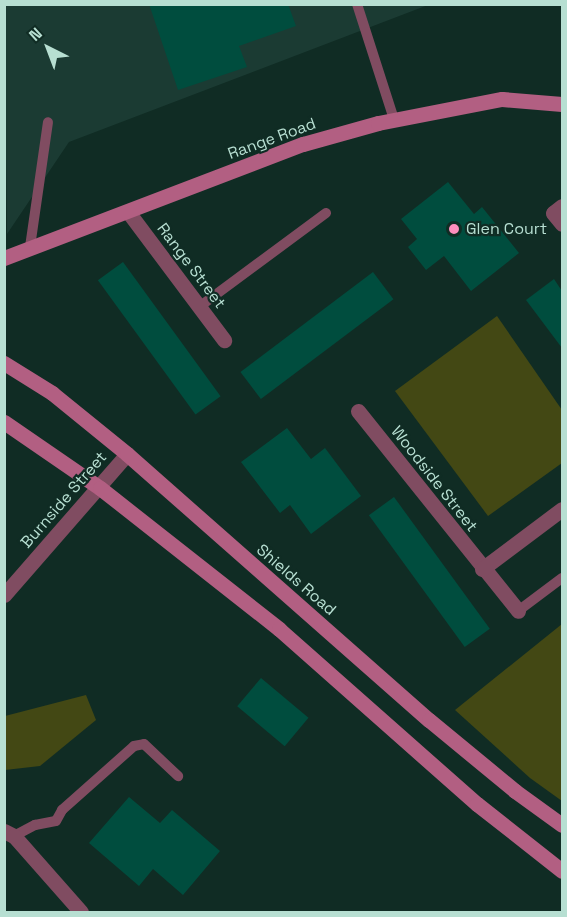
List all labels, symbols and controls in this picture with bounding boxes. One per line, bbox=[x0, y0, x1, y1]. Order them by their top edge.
north arrow bbox=[18, 18, 78, 78]
text: N bbox=[25, 23, 47, 46]
street label: Range Road bbox=[225, 114, 319, 164]
place label: Glen Court bbox=[466, 219, 547, 239]
street label: Range Street bbox=[153, 220, 229, 312]
marker: Glen Court bbox=[447, 222, 461, 236]
street label: Woodside Street bbox=[387, 422, 481, 536]
street label: Burnside Street bbox=[17, 448, 111, 552]
street label: Shields Road bbox=[252, 540, 340, 620]

